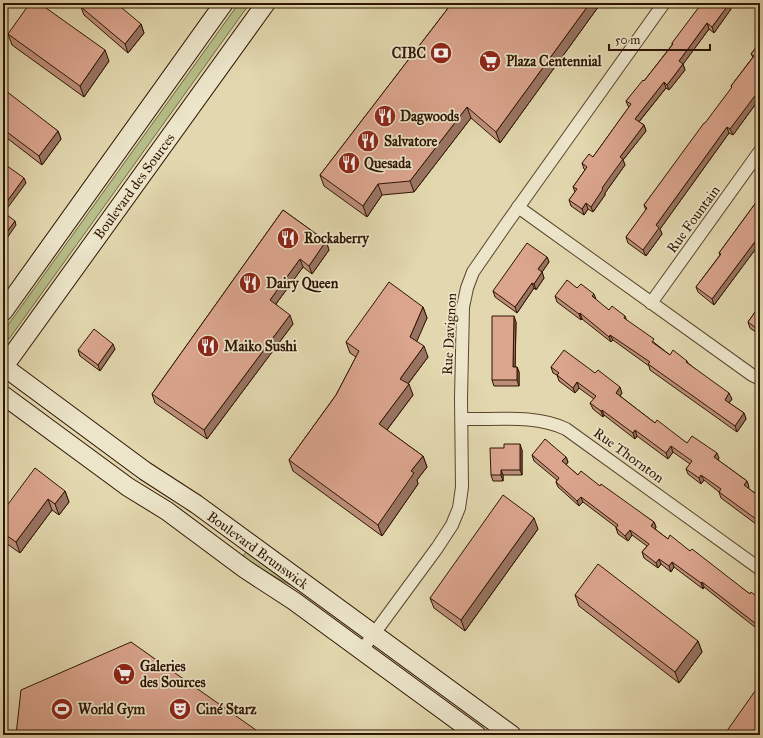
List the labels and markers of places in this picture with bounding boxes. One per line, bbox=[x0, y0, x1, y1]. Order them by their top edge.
bank icon: CIBC bbox=[428, 40, 454, 66]
place label: CIBC bbox=[392, 45, 426, 62]
supermarket icon: Plaza Centennial bbox=[477, 48, 503, 74]
place label: Plaza Centennial bbox=[506, 53, 603, 70]
restaurant icon: Dagwoods bbox=[372, 103, 398, 129]
place label: Dagwoods bbox=[400, 108, 459, 126]
restaurant icon: Salvatore bbox=[355, 128, 381, 154]
place label: Salvatore bbox=[384, 133, 437, 150]
restaurant icon: Quesada bbox=[336, 150, 362, 176]
place label: Quesada bbox=[364, 155, 412, 173]
restaurant icon: Rockaberry bbox=[275, 225, 301, 251]
place label: Rockaberry bbox=[304, 230, 370, 248]
restaurant icon: Dairy Queen bbox=[237, 270, 263, 296]
place label: Dairy Queen bbox=[266, 275, 339, 293]
restaurant icon: Maiko Sushi bbox=[195, 333, 221, 359]
place label: Maiko Sushi bbox=[224, 338, 297, 355]
place label: Galeries des Sources bbox=[140, 658, 206, 691]
supermarket icon: Galeries des Sources bbox=[111, 661, 137, 687]
sports icon: World Gym bbox=[49, 696, 75, 722]
theatre icon: Ciné Starz bbox=[167, 696, 193, 722]
place label: World Gym bbox=[78, 701, 146, 719]
place label: Ciné Starz bbox=[196, 701, 257, 718]

